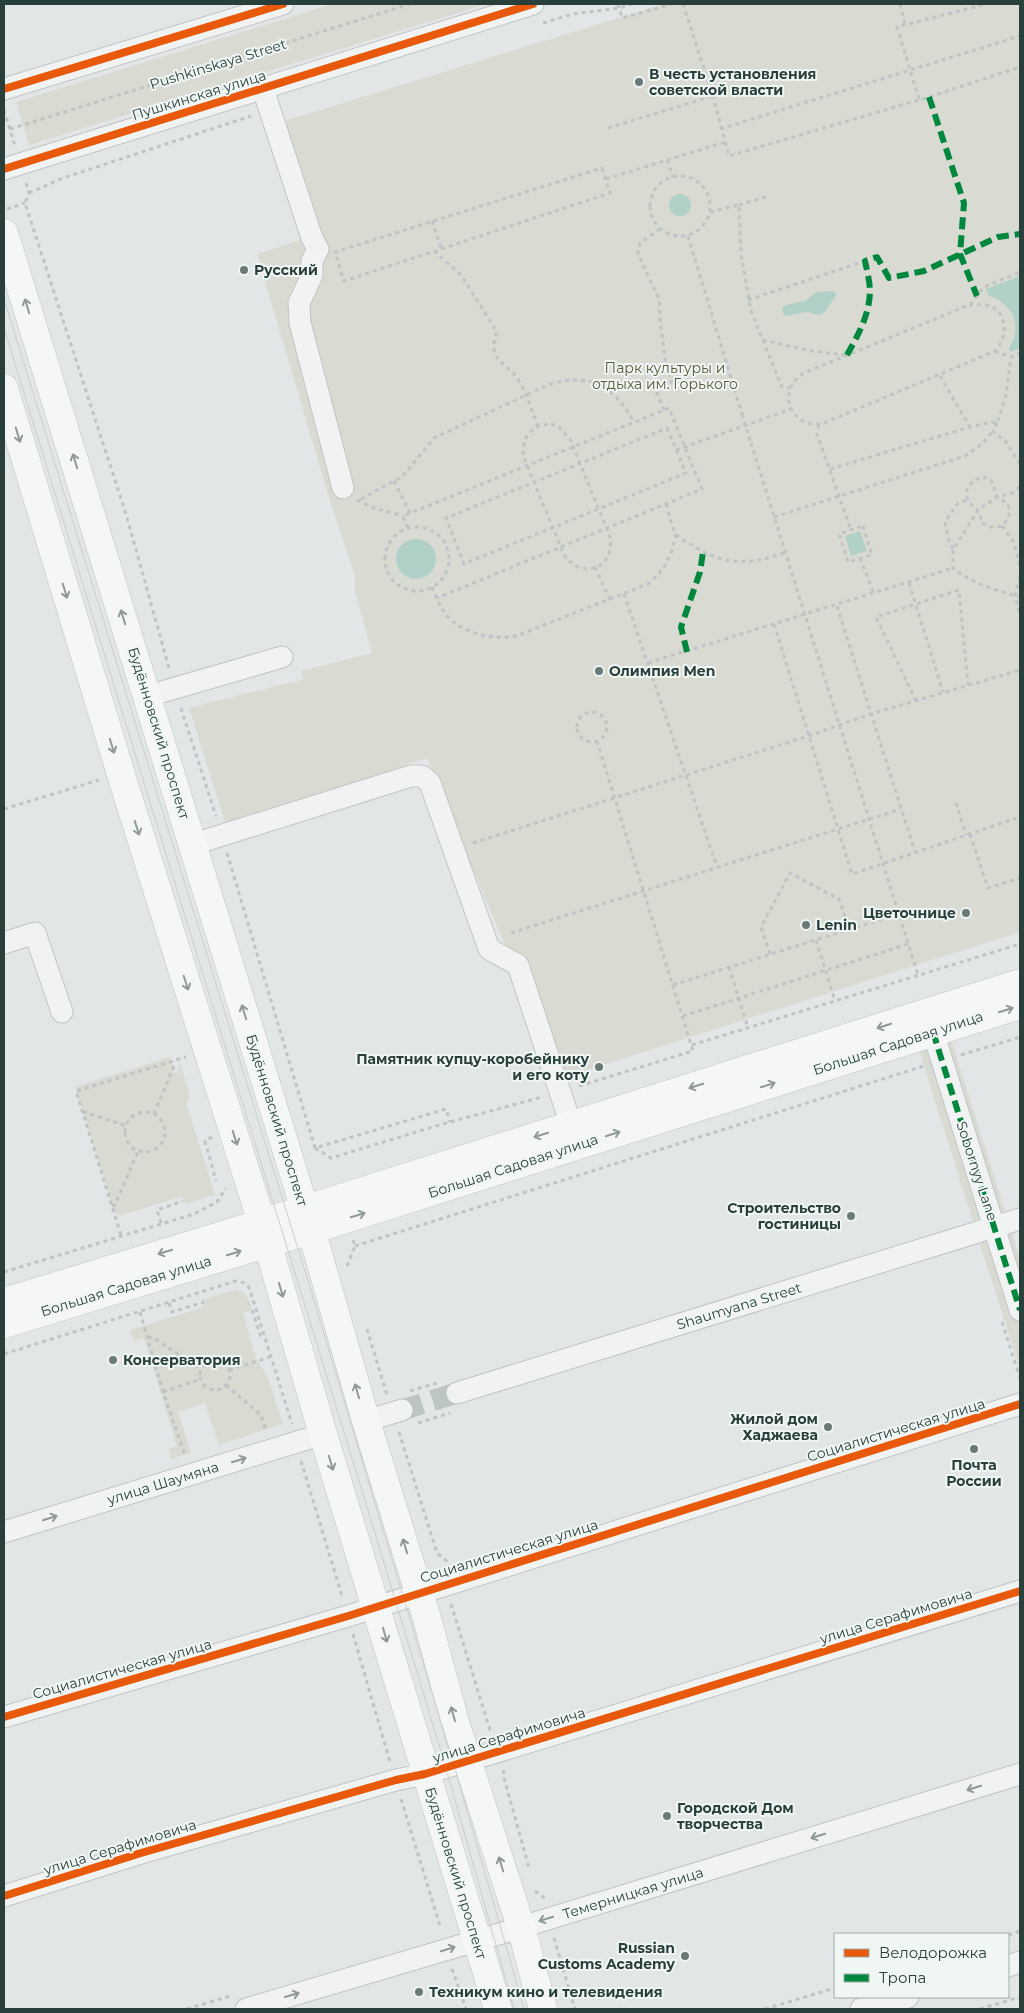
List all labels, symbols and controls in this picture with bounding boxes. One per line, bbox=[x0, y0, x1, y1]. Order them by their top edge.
street label: Pushkinskaya Street bbox=[147, 35, 289, 93]
place label: В честь установления советской власти bbox=[649, 65, 816, 99]
street label: Пушкинская улица bbox=[130, 66, 268, 124]
marker: В честь установления советской власти bbox=[633, 76, 645, 88]
place label: Русский bbox=[254, 261, 318, 279]
marker: Русский bbox=[238, 264, 250, 276]
one-way arrow bbox=[21, 299, 31, 315]
park label: Парк культуры и отдыха им. Горького bbox=[592, 359, 738, 393]
one-way arrow bbox=[13, 427, 23, 443]
one-way arrow bbox=[69, 454, 79, 470]
one-way arrow bbox=[60, 582, 70, 598]
one-way arrow bbox=[118, 609, 128, 625]
street label: Будённовский проспект bbox=[124, 645, 194, 822]
place label: Олимпия Men bbox=[609, 662, 715, 680]
marker: Олимпия Men bbox=[593, 665, 605, 677]
one-way arrow bbox=[107, 738, 117, 754]
one-way arrow bbox=[133, 820, 143, 836]
place label: Цветочнице bbox=[863, 904, 956, 922]
marker: Цветочнице bbox=[960, 907, 972, 919]
place label: Lenin bbox=[816, 916, 857, 934]
marker: Lenin bbox=[800, 919, 812, 931]
one-way arrow bbox=[182, 974, 192, 990]
one-way arrow bbox=[239, 1004, 249, 1020]
one-way arrow bbox=[998, 1004, 1014, 1014]
street label: Большая Садовая улица bbox=[811, 1007, 985, 1079]
one-way arrow bbox=[877, 1022, 892, 1031]
street label: Будённовский проспект bbox=[242, 1032, 312, 1209]
place label: Памятник купцу-коробейнику и его коту bbox=[356, 1050, 589, 1084]
marker: Памятник купцу-коробейнику и его коту bbox=[593, 1061, 605, 1073]
one-way arrow bbox=[759, 1080, 775, 1089]
one-way arrow bbox=[688, 1082, 704, 1092]
street label: Sobornyy Lane bbox=[952, 1119, 1002, 1223]
one-way arrow bbox=[231, 1129, 241, 1145]
one-way arrow bbox=[604, 1129, 620, 1139]
street label: Большая Садовая улица bbox=[426, 1130, 600, 1202]
one-way arrow bbox=[533, 1130, 549, 1140]
place label: Строительство гостиницы bbox=[727, 1199, 841, 1233]
one-way arrow bbox=[349, 1209, 365, 1219]
marker: Строительство гостиницы bbox=[845, 1210, 857, 1222]
one-way arrow bbox=[157, 1248, 173, 1258]
one-way arrow bbox=[226, 1248, 242, 1258]
street label: Большая Садовая улица bbox=[38, 1251, 214, 1321]
street label: Shaumyana Street bbox=[674, 1278, 804, 1334]
one-way arrow bbox=[277, 1281, 287, 1297]
place label: Консерватория bbox=[123, 1351, 241, 1369]
marker: Консерватория bbox=[107, 1354, 119, 1366]
one-way arrow bbox=[352, 1383, 362, 1399]
street label: Социалистическая улица bbox=[805, 1394, 987, 1466]
place label: Жилой дом Хаджаева bbox=[730, 1410, 818, 1444]
marker: Жилой дом Хаджаева bbox=[822, 1421, 834, 1433]
marker: Почта России bbox=[968, 1443, 980, 1455]
one-way arrow bbox=[231, 1454, 247, 1464]
one-way arrow bbox=[327, 1454, 337, 1470]
place label: Почта России bbox=[946, 1456, 1002, 1490]
street label: улица Шаумяна bbox=[104, 1457, 221, 1509]
one-way arrow bbox=[42, 1512, 58, 1522]
street label: Социалистическая улица bbox=[418, 1515, 600, 1587]
one-way arrow bbox=[399, 1538, 409, 1554]
street label: улица Серафимовича bbox=[817, 1584, 975, 1648]
one-way arrow bbox=[380, 1626, 390, 1642]
street label: Социалистическая улица bbox=[30, 1635, 214, 1703]
street label: улица Серафимовича bbox=[430, 1703, 588, 1767]
one-way arrow bbox=[448, 1707, 458, 1723]
one-way arrow bbox=[966, 1784, 982, 1794]
street label: Будённовский проспект bbox=[421, 1785, 491, 1962]
place label: Городской Дом творчества bbox=[677, 1799, 794, 1833]
marker: Городской Дом творчества bbox=[661, 1810, 673, 1822]
street label: улица Серафимовича bbox=[41, 1815, 199, 1879]
one-way arrow bbox=[811, 1831, 827, 1841]
one-way arrow bbox=[495, 1856, 505, 1872]
street label: Темерницкая улица bbox=[561, 1863, 705, 1923]
one-way arrow bbox=[538, 1915, 554, 1925]
legend bbox=[834, 1933, 1009, 1998]
place label: Russian Customs Academy bbox=[538, 1939, 676, 1973]
text: Велодорожка bbox=[879, 1943, 987, 1962]
one-way arrow bbox=[440, 1944, 456, 1954]
marker: Russian Customs Academy bbox=[679, 1950, 691, 1962]
text: Тропа bbox=[879, 1968, 926, 1987]
place label: Техникум кино и телевидения bbox=[429, 1983, 663, 2001]
marker: Техникум кино и телевидения bbox=[413, 1986, 425, 1998]
one-way arrow bbox=[284, 1990, 300, 2000]

